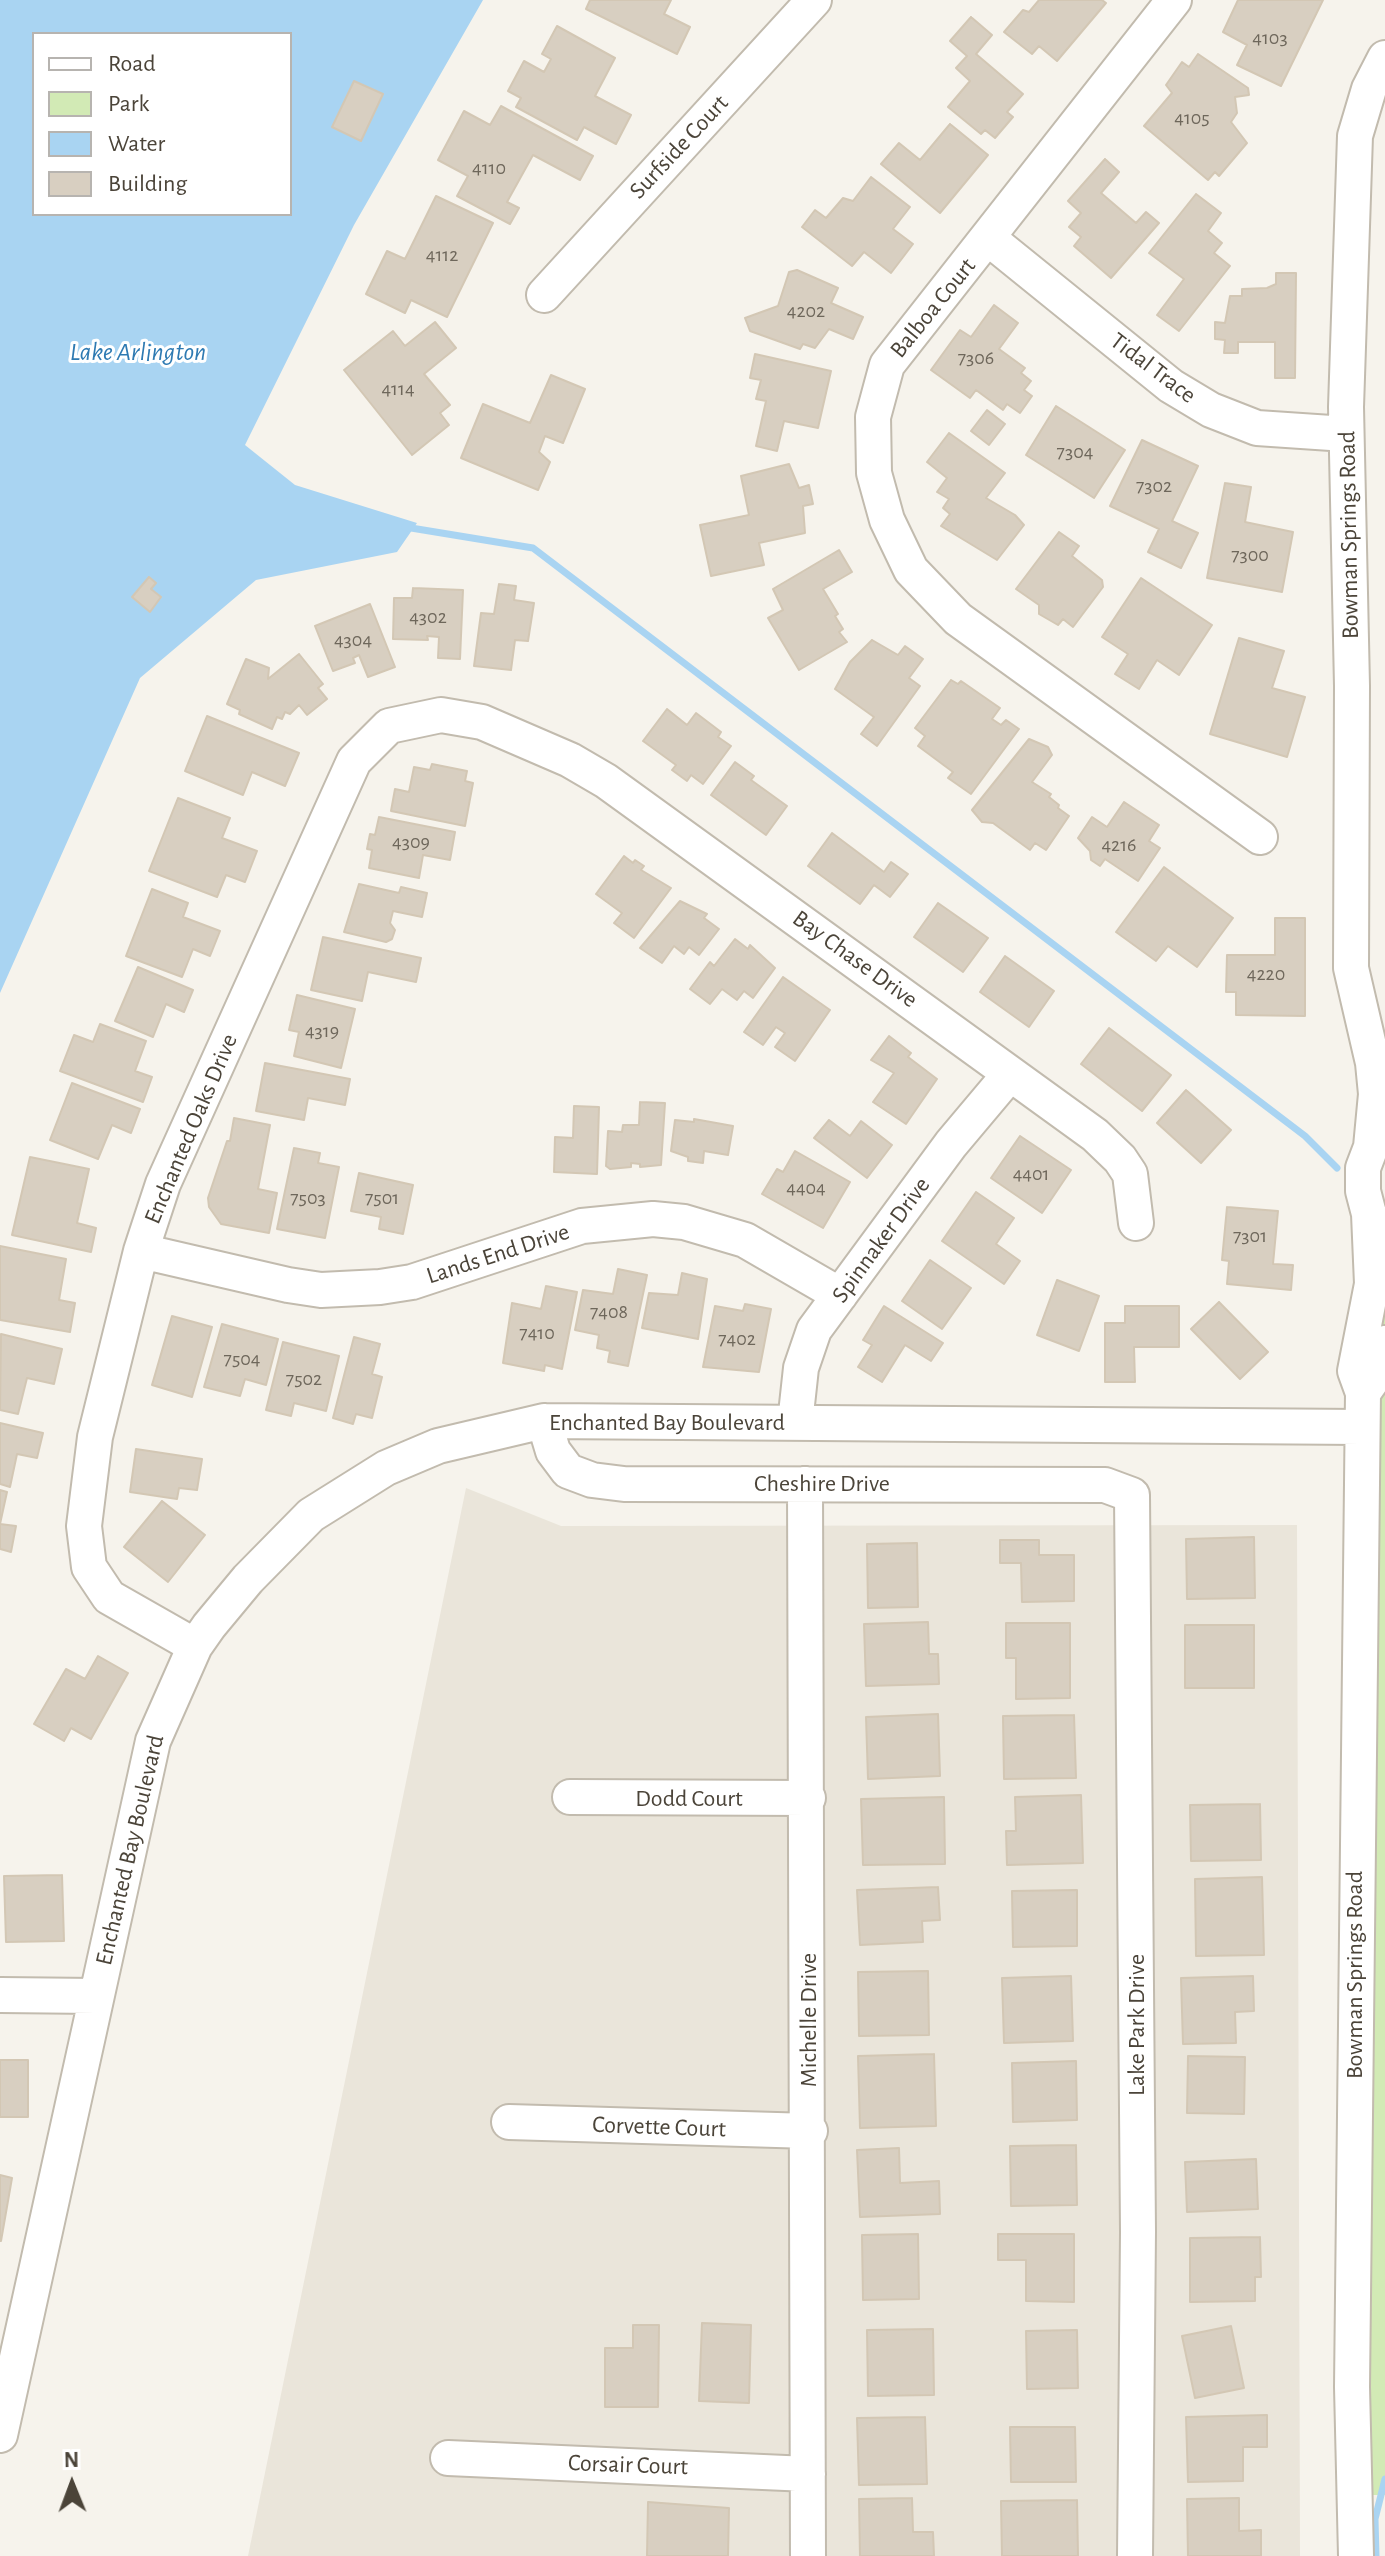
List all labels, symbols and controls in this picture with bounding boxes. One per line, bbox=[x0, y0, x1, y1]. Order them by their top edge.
house number: 4103 bbox=[1252, 26, 1288, 50]
legend bbox=[32, 32, 292, 216]
text: Road bbox=[108, 52, 156, 76]
street label: Surfside Court bbox=[624, 89, 734, 205]
text: Park bbox=[108, 92, 149, 116]
house number: 4105 bbox=[1174, 106, 1210, 130]
text: Water bbox=[108, 132, 165, 156]
house number: 4110 bbox=[472, 156, 506, 180]
text: Building bbox=[108, 172, 187, 196]
house number: 4112 bbox=[426, 243, 458, 267]
street label: Balboa Court bbox=[884, 252, 982, 364]
house number: 4202 bbox=[787, 299, 825, 323]
street label: Tidal Trace bbox=[1104, 326, 1202, 410]
water label: Lake Arlington bbox=[70, 336, 206, 368]
house number: 7306 bbox=[958, 346, 994, 370]
house number: 4114 bbox=[382, 377, 414, 401]
street label: Bowman Springs Road bbox=[1333, 431, 1365, 639]
house number: 7304 bbox=[1057, 440, 1093, 464]
house number: 7302 bbox=[1136, 474, 1172, 498]
house number: 7300 bbox=[1231, 543, 1269, 567]
house number: 4302 bbox=[409, 605, 447, 629]
house number: 4304 bbox=[334, 628, 372, 652]
house number: 4309 bbox=[392, 830, 430, 854]
house number: 4216 bbox=[1102, 833, 1136, 857]
street label: Bay Chase Drive bbox=[787, 904, 923, 1014]
house number: 4220 bbox=[1247, 962, 1285, 986]
house number: 4319 bbox=[305, 1019, 339, 1043]
street label: Enchanted Oaks Drive bbox=[138, 1030, 244, 1228]
house number: 4401 bbox=[1013, 1162, 1049, 1186]
street label: Spinnaker Drive bbox=[826, 1172, 936, 1308]
house number: 4404 bbox=[786, 1176, 826, 1200]
house number: 7503 bbox=[290, 1186, 326, 1210]
house number: 7501 bbox=[365, 1186, 399, 1210]
street label: Lands End Drive bbox=[423, 1217, 573, 1291]
house number: 7301 bbox=[1233, 1224, 1267, 1248]
house number: 7408 bbox=[590, 1300, 628, 1324]
house number: 7410 bbox=[519, 1321, 555, 1345]
house number: 7402 bbox=[718, 1327, 756, 1351]
house number: 7504 bbox=[224, 1347, 260, 1371]
house number: 7502 bbox=[286, 1367, 322, 1391]
street label: Enchanted Bay Boulevard bbox=[549, 1409, 785, 1437]
street label: Cheshire Drive bbox=[754, 1470, 890, 1498]
street label: Enchanted Bay Boulevard bbox=[89, 1732, 171, 1968]
street label: Dodd Court bbox=[635, 1785, 743, 1813]
street label: Bowman Springs Road bbox=[1341, 1871, 1369, 2079]
street label: Michelle Drive bbox=[795, 1953, 823, 2087]
street label: Lake Park Drive bbox=[1123, 1954, 1151, 2096]
street label: Corvette Court bbox=[592, 2110, 726, 2144]
north arrow bbox=[32, 2444, 112, 2524]
text: N bbox=[64, 2449, 79, 2471]
street label: Corsair Court bbox=[568, 2449, 688, 2481]

